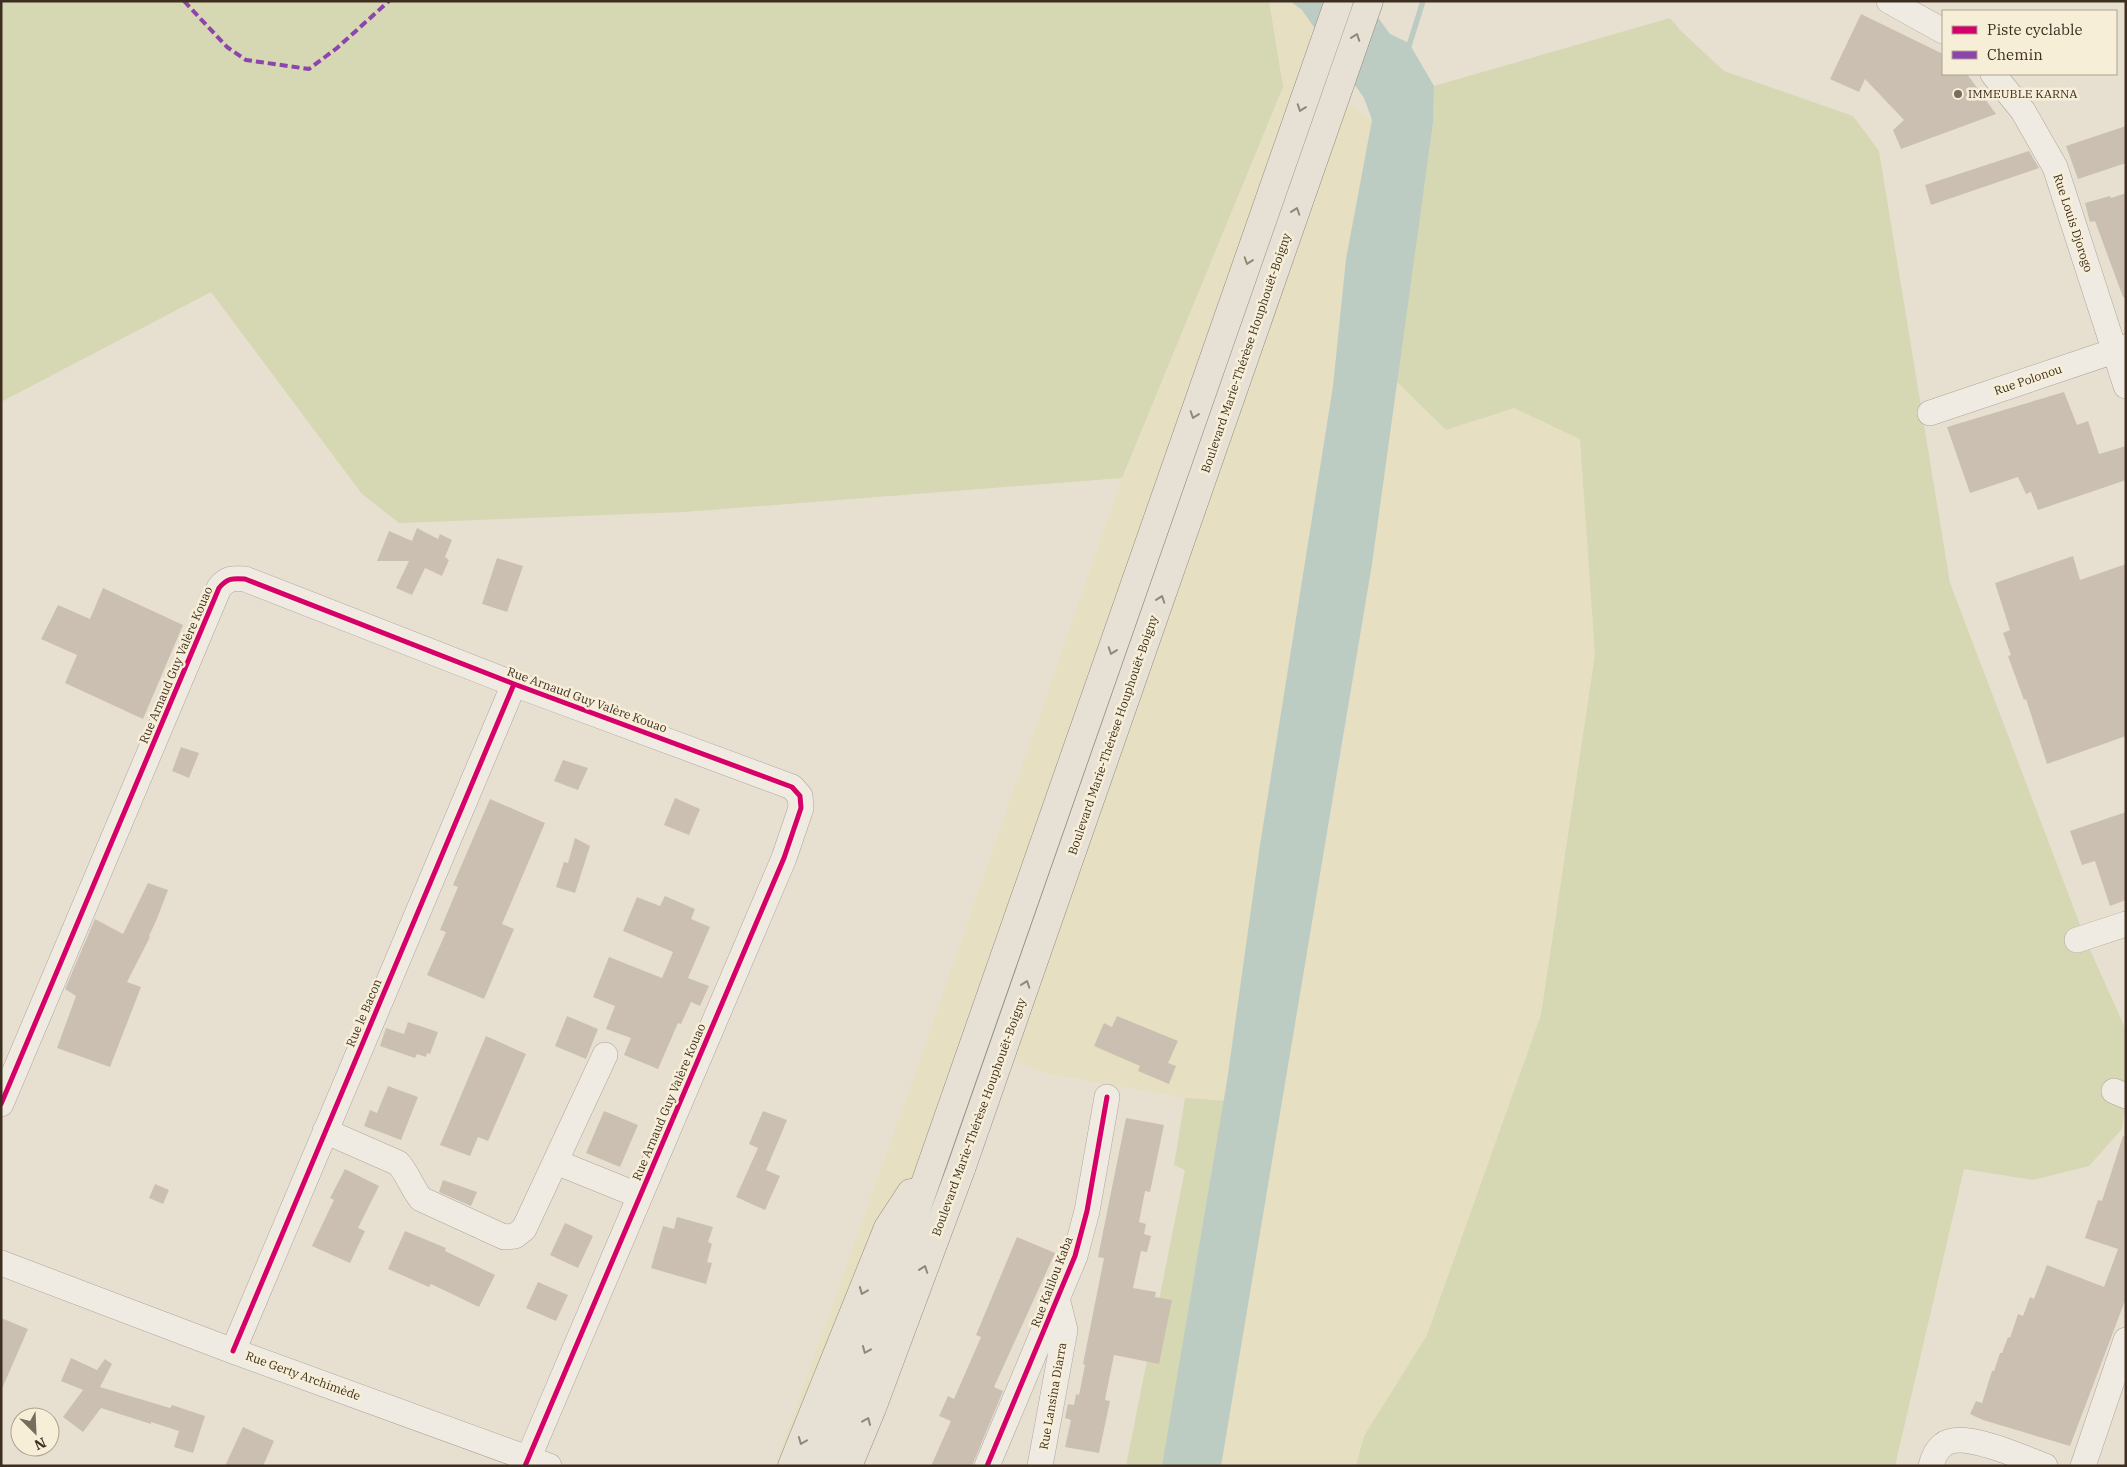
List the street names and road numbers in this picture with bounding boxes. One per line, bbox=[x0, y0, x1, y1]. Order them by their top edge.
street label: Rue Louis Djorogo bbox=[2050, 172, 2097, 274]
street label: Boulevard Marie-Thérèse Houphouët-Boigny bbox=[1197, 230, 1294, 475]
street label: Rue Polonou bbox=[1992, 361, 2064, 398]
street label: Rue Arnaud Guy Valère Kouao bbox=[136, 584, 216, 746]
street label: Boulevard Marie-Thérèse Houphouët-Boigny bbox=[1064, 612, 1161, 857]
street label: Rue Arnaud Guy Valère Kouao bbox=[505, 664, 669, 736]
street label: Rue le Bacon bbox=[342, 976, 385, 1049]
street label: Boulevard Marie-Thérèse Houphouët-Boigny bbox=[928, 995, 1029, 1238]
street label: Rue Arnaud Guy Valère Kouao bbox=[629, 1021, 709, 1183]
street label: Rue Kalilou Kaba bbox=[1027, 1234, 1076, 1329]
street label: Rue Lansina Diarra bbox=[1036, 1341, 1069, 1451]
street label: Rue Gerty Archimède bbox=[244, 1348, 363, 1403]

